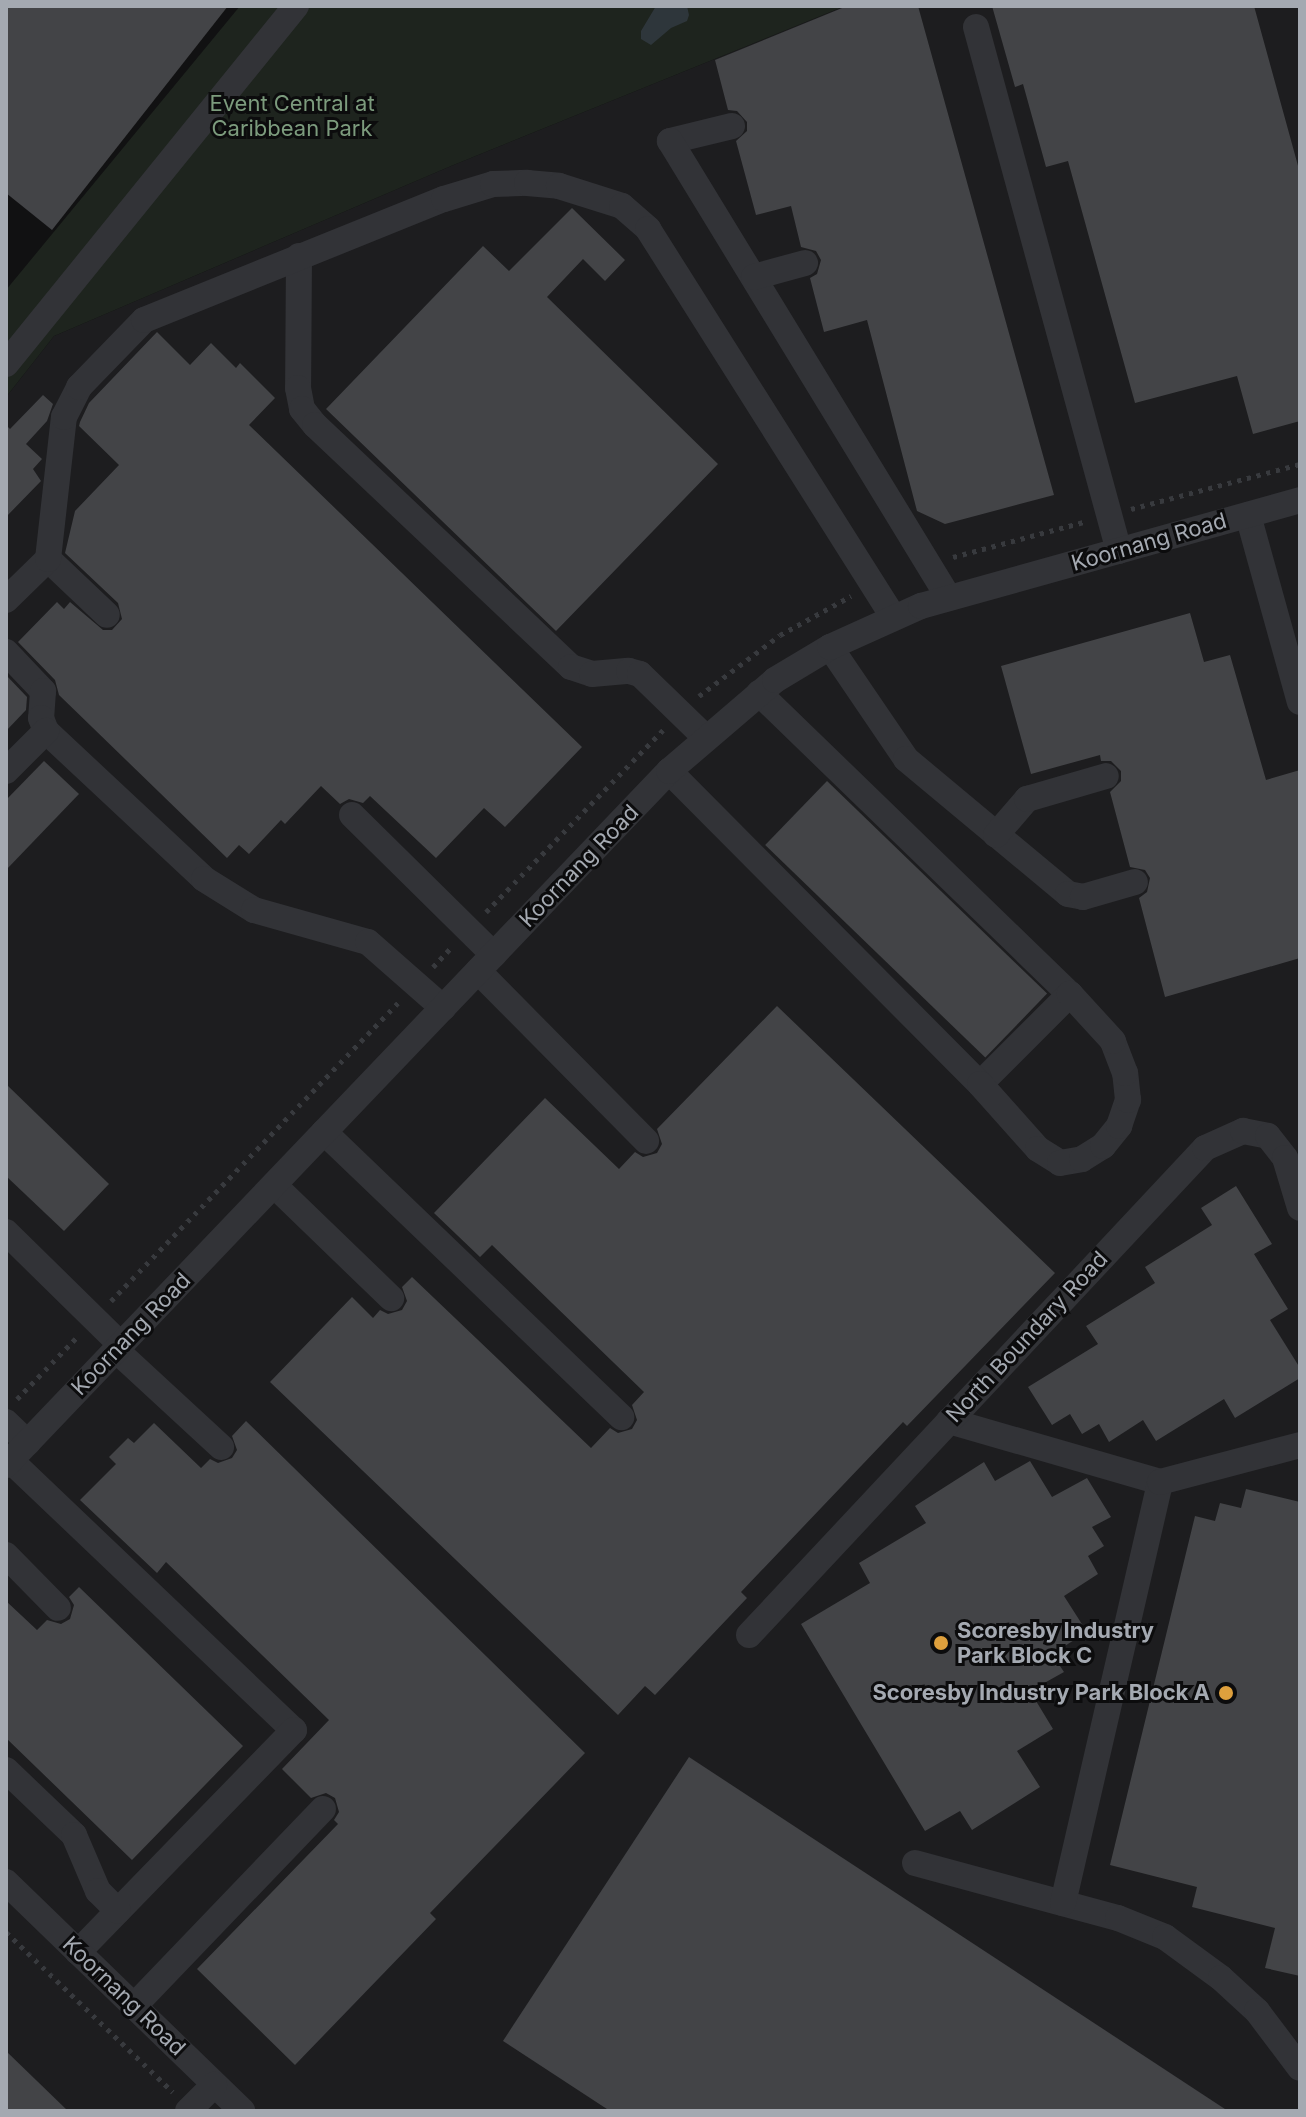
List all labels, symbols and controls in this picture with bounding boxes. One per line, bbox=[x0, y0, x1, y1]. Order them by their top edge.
park label: Event Central at Caribbean Park bbox=[209, 90, 375, 142]
street label: Koornang Road bbox=[1068, 507, 1230, 577]
street label: Koornang Road bbox=[514, 799, 644, 933]
street label: North Boundary Road bbox=[941, 1246, 1113, 1428]
street label: Koornang Road bbox=[66, 1267, 196, 1401]
place label: Scoresby Industry Park Block C bbox=[957, 1617, 1154, 1668]
marker: Scoresby Industry Park Block C bbox=[932, 1634, 950, 1652]
place label: Scoresby Industry Park Block A bbox=[872, 1680, 1210, 1706]
marker: Scoresby Industry Park Block A bbox=[1217, 1684, 1235, 1702]
street label: Koornang Road bbox=[57, 1931, 191, 2061]

